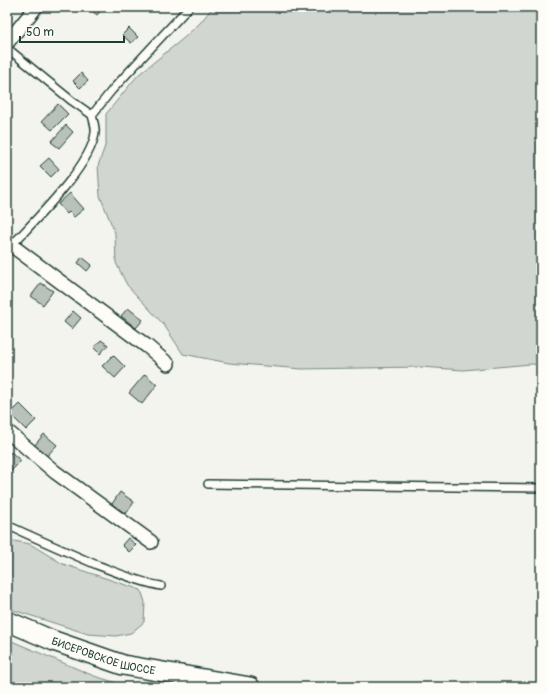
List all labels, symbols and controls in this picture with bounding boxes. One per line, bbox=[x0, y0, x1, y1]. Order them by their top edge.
scale bar bbox=[20, 18, 124, 44]
text: 50 m bbox=[26, 25, 54, 40]
street label: БИСЕРОВСКОЕ ШОССЕ bbox=[50, 634, 157, 677]

